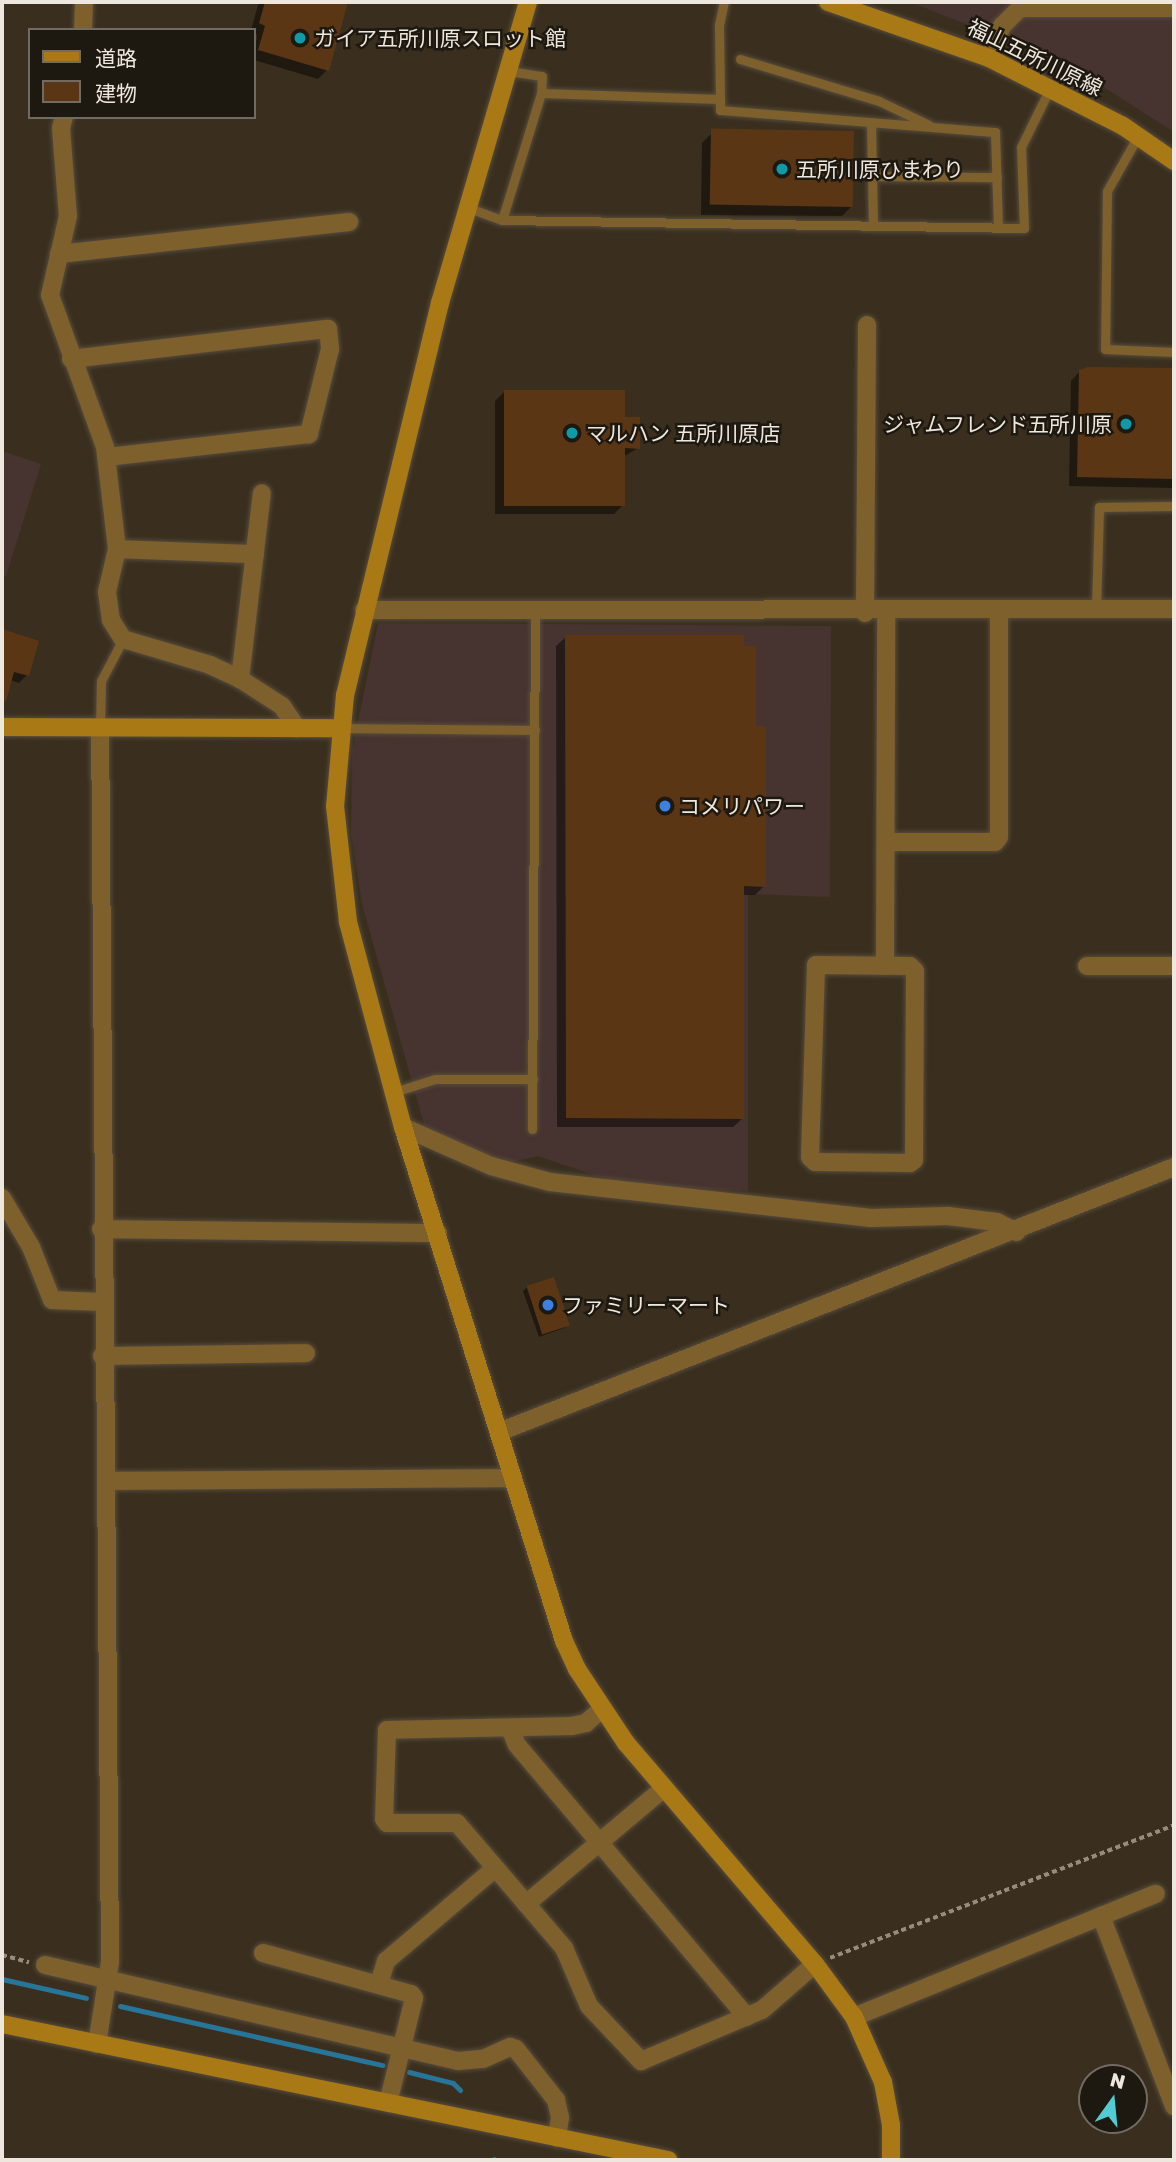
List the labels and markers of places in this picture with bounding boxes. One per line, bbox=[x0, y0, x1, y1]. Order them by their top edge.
place label: ガイア五所川原スロット館 bbox=[314, 25, 566, 51]
marker: ガイア五所川原スロット館 bbox=[292, 30, 308, 46]
place label: 五所川原ひまわり bbox=[796, 156, 964, 182]
marker: 五所川原ひまわり bbox=[774, 161, 790, 177]
place label: ジャムフレンド五所川原 bbox=[881, 411, 1112, 437]
marker: ジャムフレンド五所川原 bbox=[1118, 416, 1134, 432]
place label: マルハン 五所川原店 bbox=[586, 420, 780, 446]
marker: マルハン 五所川原店 bbox=[564, 425, 580, 441]
place label: コメリパワー bbox=[679, 793, 805, 819]
marker: コメリパワー bbox=[657, 798, 673, 814]
place label: ファミリーマート bbox=[562, 1292, 730, 1318]
marker: ファミリーマート bbox=[540, 1297, 556, 1313]

